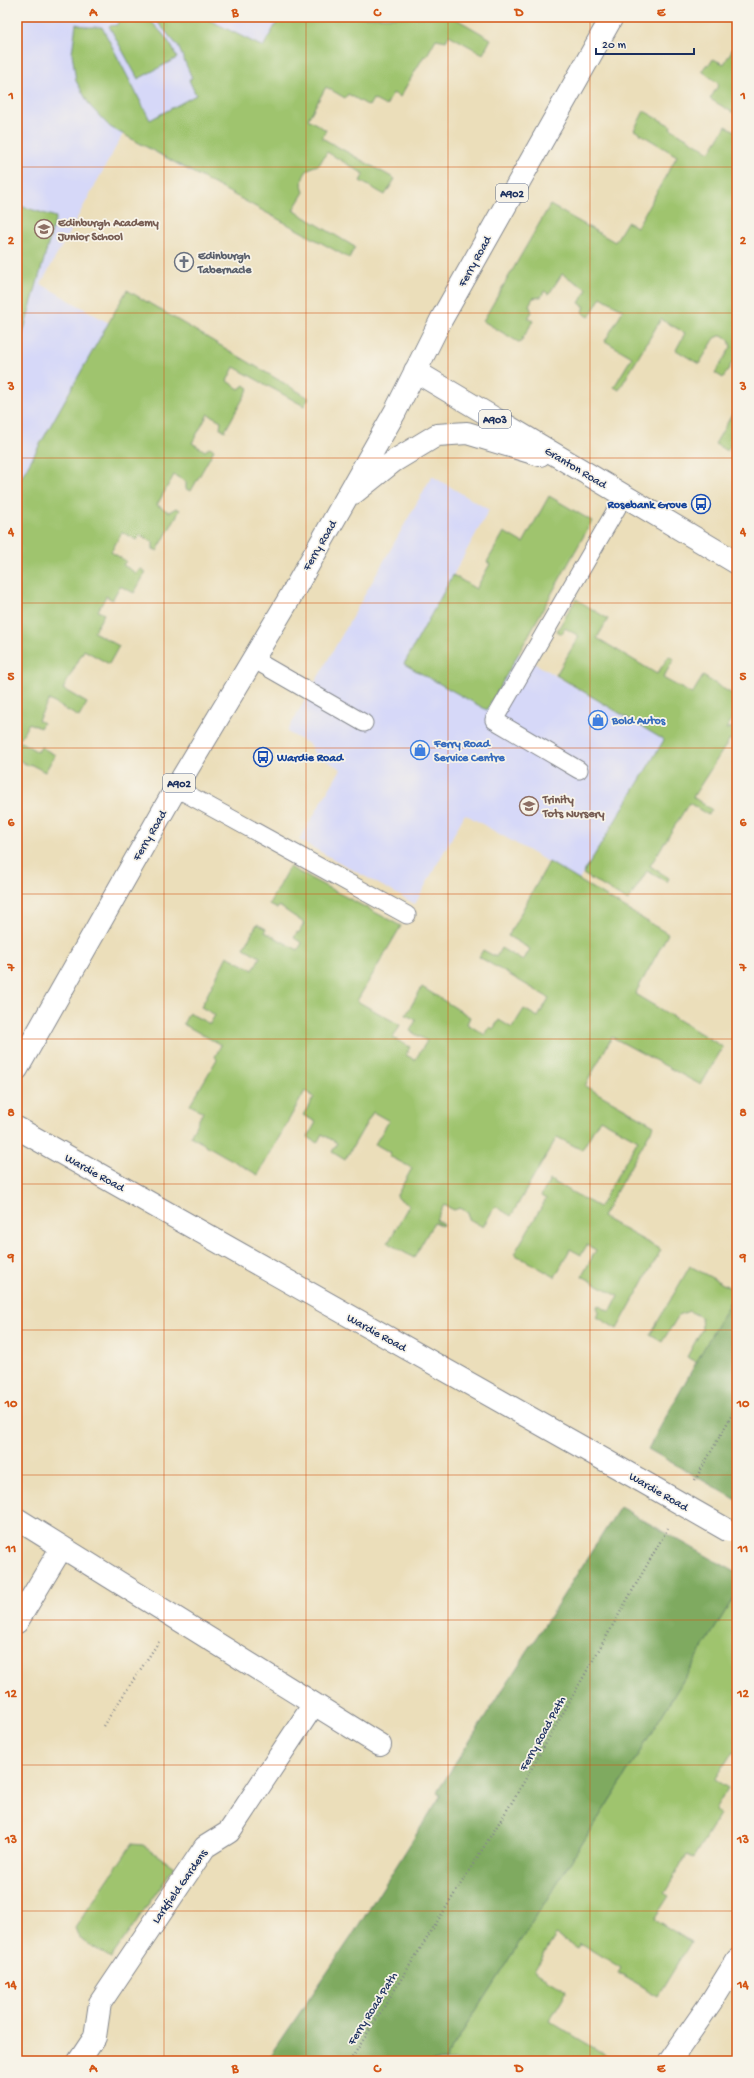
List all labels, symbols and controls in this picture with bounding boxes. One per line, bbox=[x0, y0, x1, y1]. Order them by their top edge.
text: A bbox=[88, 6, 98, 21]
text: B bbox=[231, 6, 240, 21]
text: C bbox=[372, 6, 382, 21]
text: D bbox=[514, 6, 524, 21]
text: E bbox=[657, 6, 666, 21]
scale bar bbox=[596, 30, 694, 56]
text: 20 m bbox=[602, 39, 627, 53]
text: 1 bbox=[7, 89, 14, 104]
text: 1 bbox=[739, 89, 746, 104]
road number: A902 bbox=[496, 184, 528, 202]
place label: Edinburgh Academy Junior School bbox=[57, 217, 159, 245]
school or university icon: Edinburgh Academy Junior School bbox=[33, 218, 55, 240]
street label: Ferry Road bbox=[456, 233, 496, 291]
text: 2 bbox=[8, 234, 15, 249]
text: 2 bbox=[740, 234, 747, 249]
place label: Edinburgh Tabernacle bbox=[197, 250, 252, 278]
church icon: Edinburgh Tabernacle bbox=[173, 251, 195, 273]
text: 3 bbox=[7, 380, 15, 395]
text: 3 bbox=[739, 380, 747, 395]
road number: A903 bbox=[479, 410, 511, 428]
street label: Granton Road bbox=[541, 445, 609, 493]
bus stop icon: Rosebank Grove bbox=[690, 493, 712, 515]
place label: Rosebank Grove bbox=[606, 499, 688, 513]
street label: Ferry Road bbox=[300, 518, 341, 575]
text: 4 bbox=[7, 525, 15, 540]
text: 4 bbox=[739, 525, 747, 540]
text: 5 bbox=[8, 670, 15, 685]
text: 5 bbox=[740, 670, 747, 685]
shop icon: Bold Autos bbox=[587, 709, 609, 731]
place label: Bold Autos bbox=[611, 715, 666, 729]
place label: Ferry Road Service Centre bbox=[433, 738, 506, 766]
shop icon: Ferry Road Service Centre bbox=[409, 739, 431, 761]
bus stop icon: Wardie Road bbox=[252, 746, 274, 768]
place label: Wardie Road bbox=[276, 752, 345, 766]
road number: A902 bbox=[163, 774, 195, 792]
place label: Trinity Tots Nursery bbox=[542, 794, 605, 822]
school or university icon: Trinity Tots Nursery bbox=[518, 795, 540, 817]
street label: Ferry Road bbox=[130, 808, 171, 865]
text: 6 bbox=[8, 816, 15, 831]
text: 6 bbox=[740, 816, 747, 831]
text: 7 bbox=[7, 961, 16, 976]
text: 7 bbox=[739, 961, 748, 976]
text: 8 bbox=[7, 1106, 15, 1121]
text: 8 bbox=[739, 1106, 747, 1121]
street label: Wardie Road bbox=[62, 1152, 127, 1196]
text: 9 bbox=[7, 1251, 15, 1266]
text: 9 bbox=[739, 1251, 747, 1266]
street label: Wardie Road bbox=[344, 1312, 409, 1356]
text: 10 bbox=[4, 1397, 18, 1412]
text: 10 bbox=[736, 1397, 750, 1412]
street label: Wardie Road bbox=[626, 1470, 691, 1516]
text: 11 bbox=[5, 1542, 16, 1557]
text: 11 bbox=[737, 1542, 748, 1557]
text: 12 bbox=[4, 1687, 17, 1702]
text: 12 bbox=[736, 1687, 749, 1702]
street label: Ferry Road Path bbox=[517, 1694, 570, 1775]
text: 13 bbox=[4, 1833, 17, 1848]
text: 13 bbox=[736, 1833, 749, 1848]
street label: Larkfield Gardens bbox=[150, 1847, 212, 1927]
street label: Ferry Road Path bbox=[345, 1970, 402, 2049]
text: 14 bbox=[4, 1978, 18, 1993]
text: 14 bbox=[736, 1978, 750, 1993]
text: A bbox=[88, 2062, 98, 2077]
text: B bbox=[231, 2062, 240, 2077]
text: C bbox=[372, 2062, 382, 2077]
text: D bbox=[514, 2062, 524, 2077]
text: E bbox=[657, 2062, 666, 2077]

